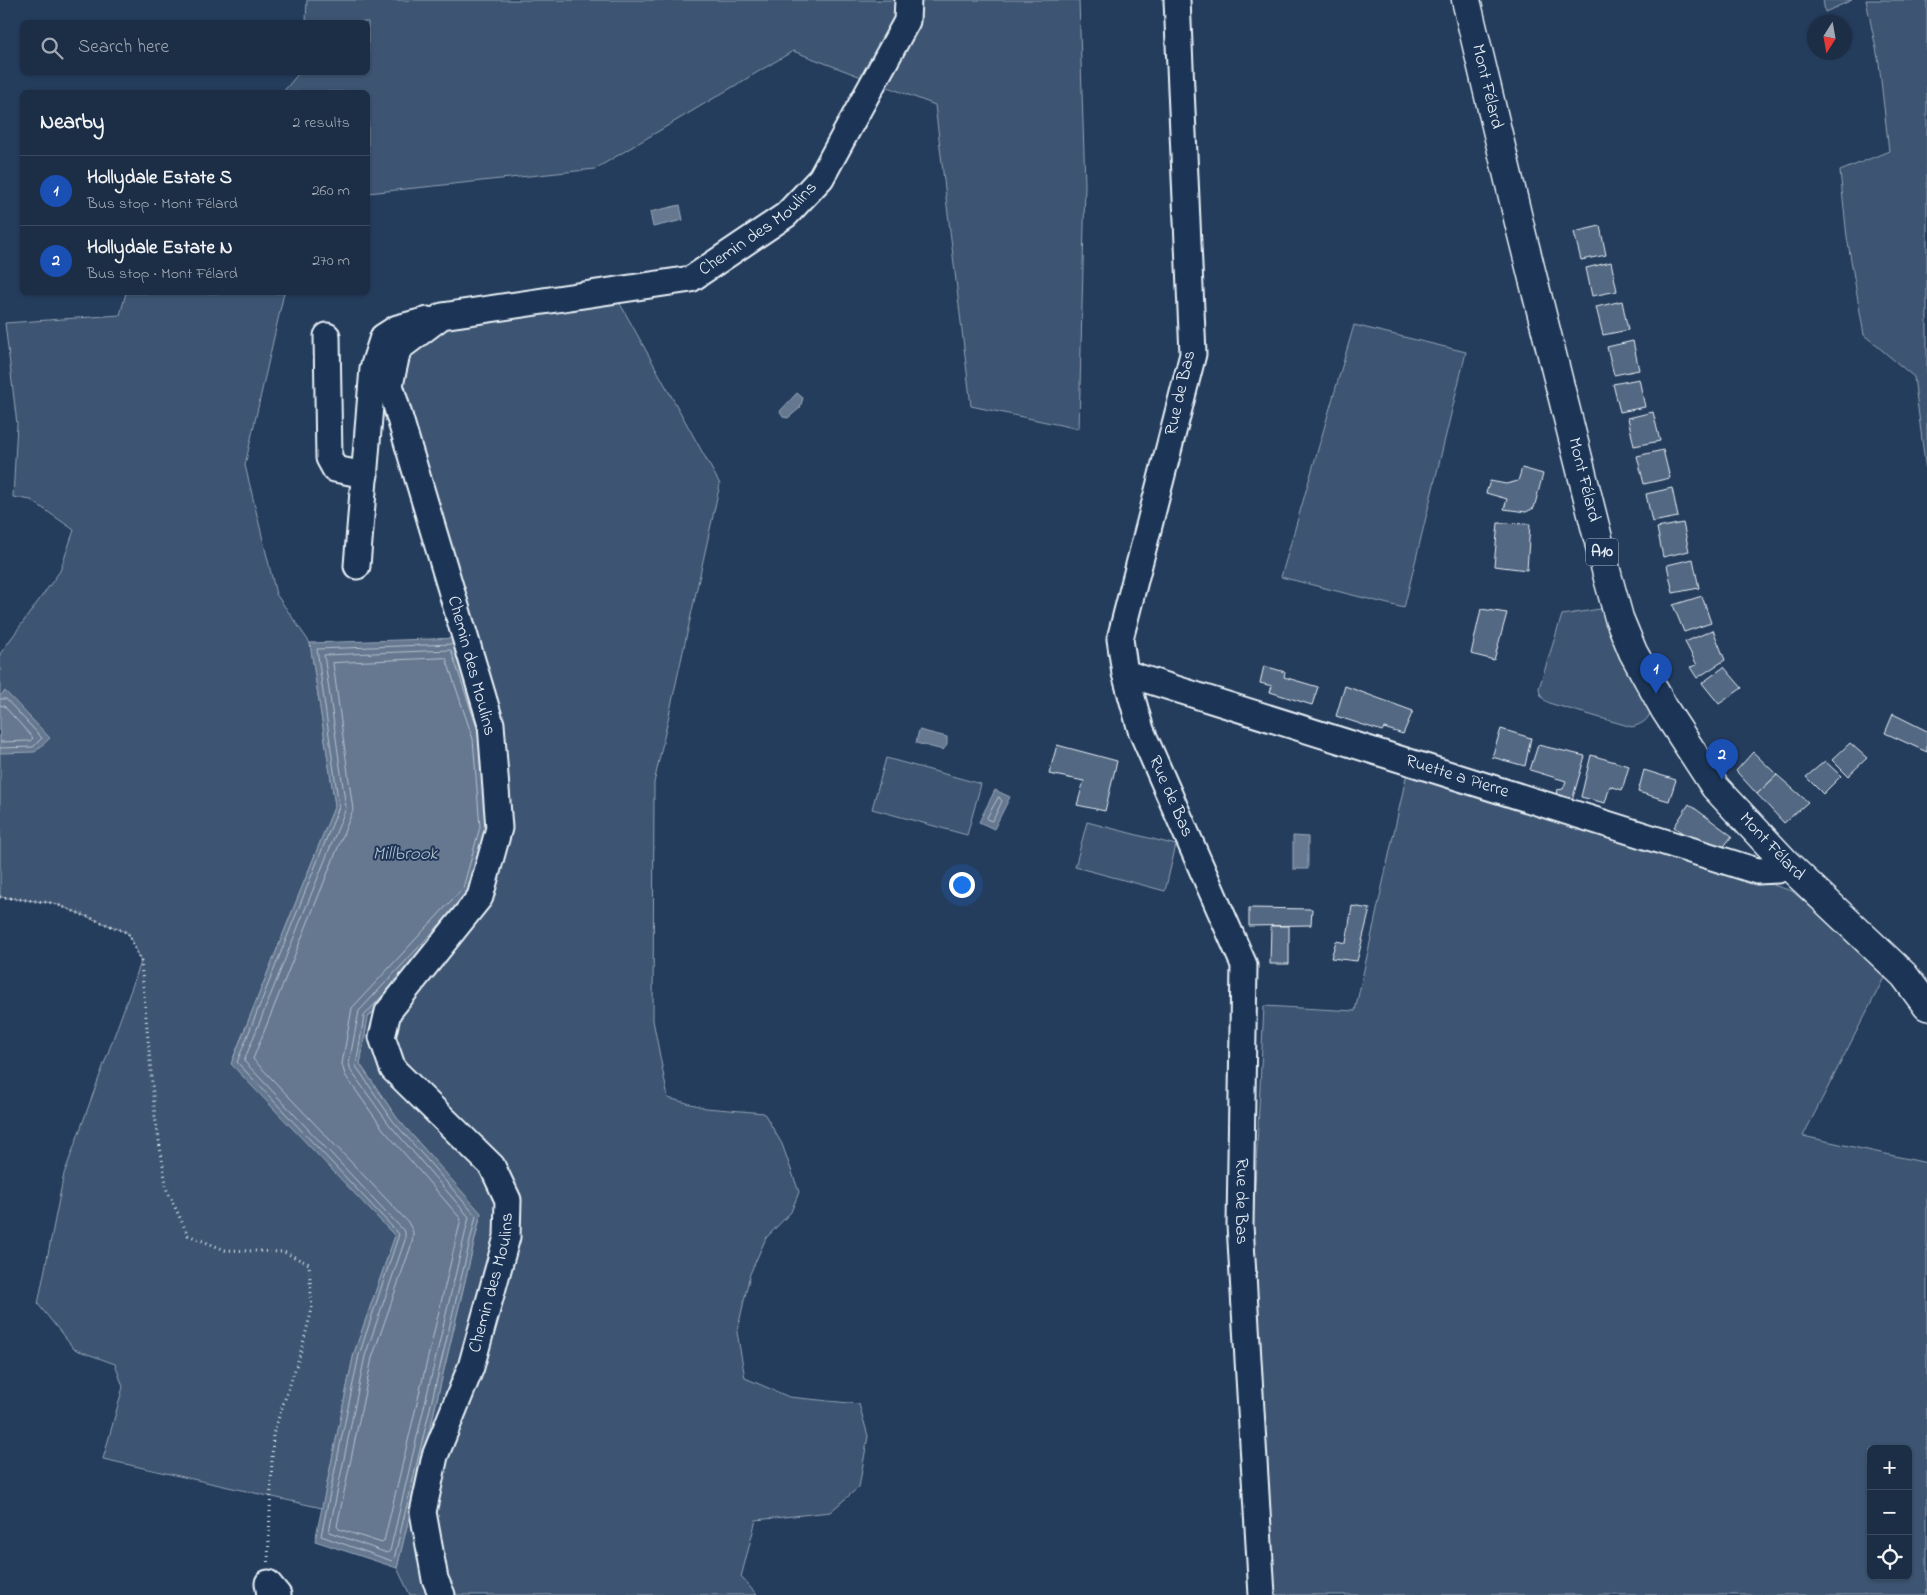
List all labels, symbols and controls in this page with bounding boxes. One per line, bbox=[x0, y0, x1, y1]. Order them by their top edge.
north arrow bbox=[1807, 15, 1852, 60]
search box bbox=[20, 20, 370, 75]
icon: search bbox=[38, 34, 66, 62]
text: Search here bbox=[78, 34, 169, 61]
street label: Mont Félard bbox=[1464, 42, 1509, 132]
text: Nearby bbox=[40, 108, 104, 138]
text: 2 results bbox=[292, 111, 350, 135]
text: Hollydale Estate S bbox=[87, 165, 232, 192]
street label: Chemin des Moulins bbox=[694, 176, 824, 283]
text: 1 bbox=[53, 179, 59, 203]
text: 260 m bbox=[312, 179, 350, 203]
text: Bus stop · Mont Félard bbox=[87, 192, 238, 216]
text: Hollydale Estate N bbox=[87, 235, 233, 262]
text: 2 bbox=[52, 249, 60, 273]
text: 270 m bbox=[312, 249, 350, 273]
text: Bus stop · Mont Félard bbox=[87, 262, 238, 286]
street label: Rue de Bas bbox=[1159, 348, 1203, 438]
street label: Mont Félard bbox=[1560, 435, 1606, 525]
road number: A10 bbox=[1586, 538, 1618, 566]
street label: Chemin des Moulins bbox=[440, 593, 502, 739]
pin: 1 bbox=[1640, 653, 1672, 694]
pin: 2 bbox=[1706, 739, 1738, 780]
street label: Ruette a Pierre bbox=[1402, 749, 1513, 806]
street label: Rue de Bas bbox=[1141, 752, 1200, 842]
street label: Mont Félard bbox=[1732, 807, 1811, 887]
water label: Millbrook bbox=[373, 841, 438, 868]
your location bbox=[949, 872, 975, 898]
street label: Rue de Bas bbox=[1227, 1158, 1254, 1245]
street label: Chemin des Moulins bbox=[463, 1212, 521, 1356]
map controls bbox=[1867, 1445, 1912, 1580]
button: + bbox=[1867, 1445, 1912, 1490]
button: − bbox=[1867, 1490, 1912, 1535]
button: locate bbox=[1867, 1535, 1912, 1580]

